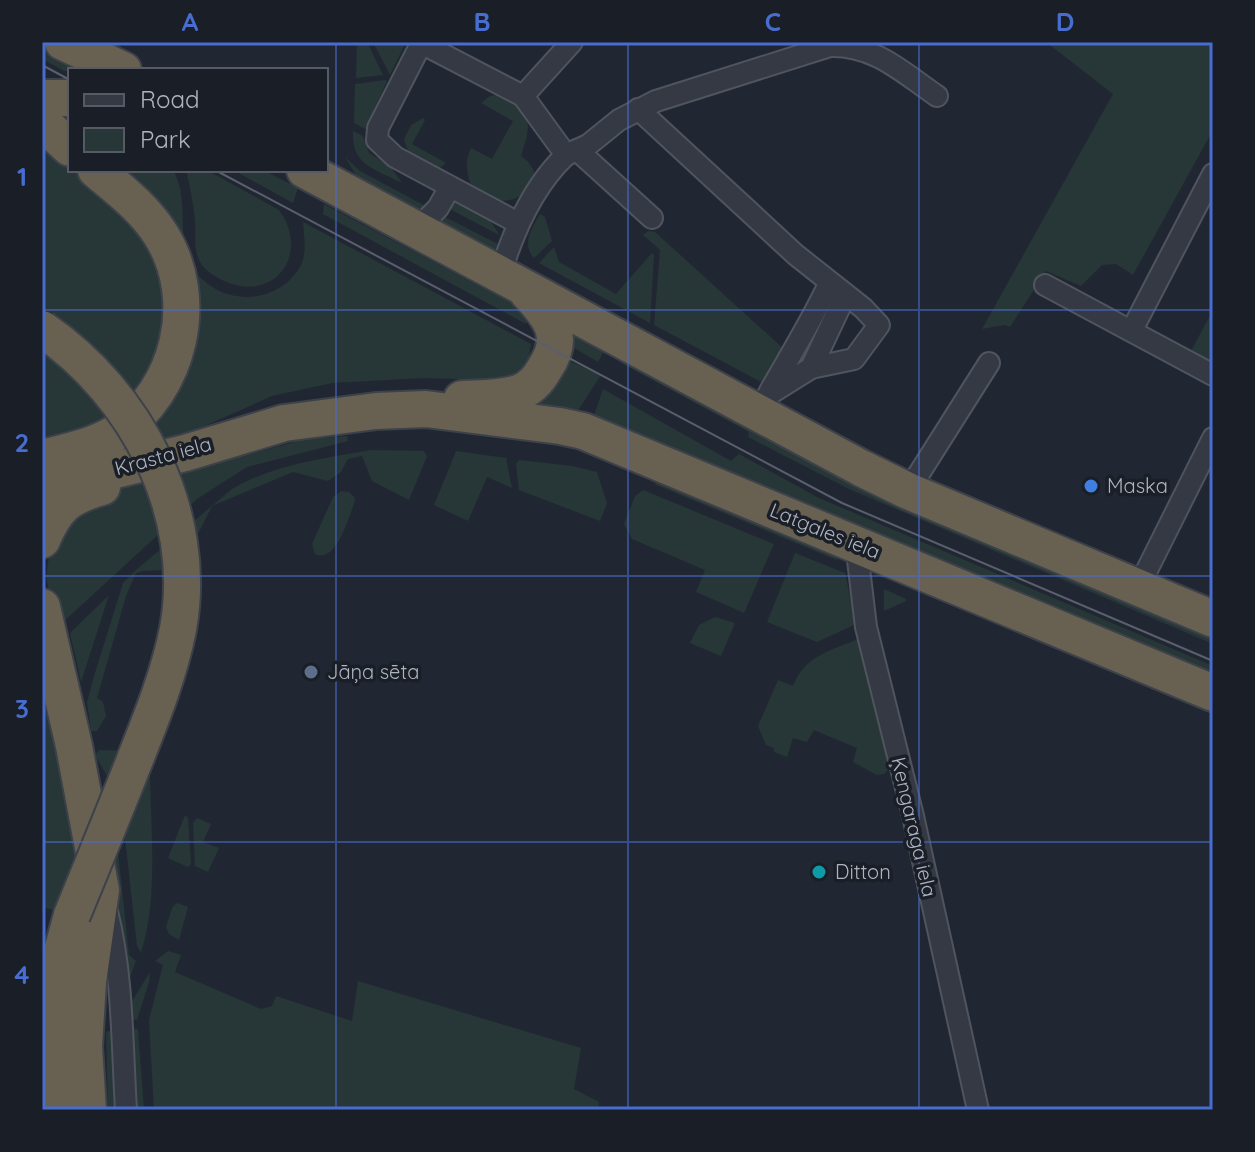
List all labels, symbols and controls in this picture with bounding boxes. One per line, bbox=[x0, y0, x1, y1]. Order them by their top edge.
text: A bbox=[182, 5, 199, 38]
text: B bbox=[473, 5, 491, 38]
text: C bbox=[765, 5, 781, 38]
text: D bbox=[1056, 5, 1074, 38]
legend bbox=[68, 68, 328, 172]
text: Road bbox=[140, 84, 200, 114]
text: Park bbox=[140, 124, 191, 154]
text: 1 bbox=[17, 160, 27, 193]
text: 2 bbox=[15, 426, 29, 459]
street label: Krasta iela bbox=[112, 431, 214, 480]
place label: Maska bbox=[1107, 473, 1168, 498]
marker: Maska bbox=[1082, 477, 1100, 495]
street label: Latgales iela bbox=[766, 497, 884, 564]
place label: Jāņa sēta bbox=[327, 659, 419, 684]
marker: Jāņa sēta bbox=[302, 663, 320, 681]
text: 3 bbox=[15, 692, 29, 725]
street label: Ķengaraga iela bbox=[886, 755, 943, 899]
place label: Ditton bbox=[835, 859, 891, 884]
marker: Ditton bbox=[810, 863, 828, 881]
text: 4 bbox=[14, 958, 30, 991]

